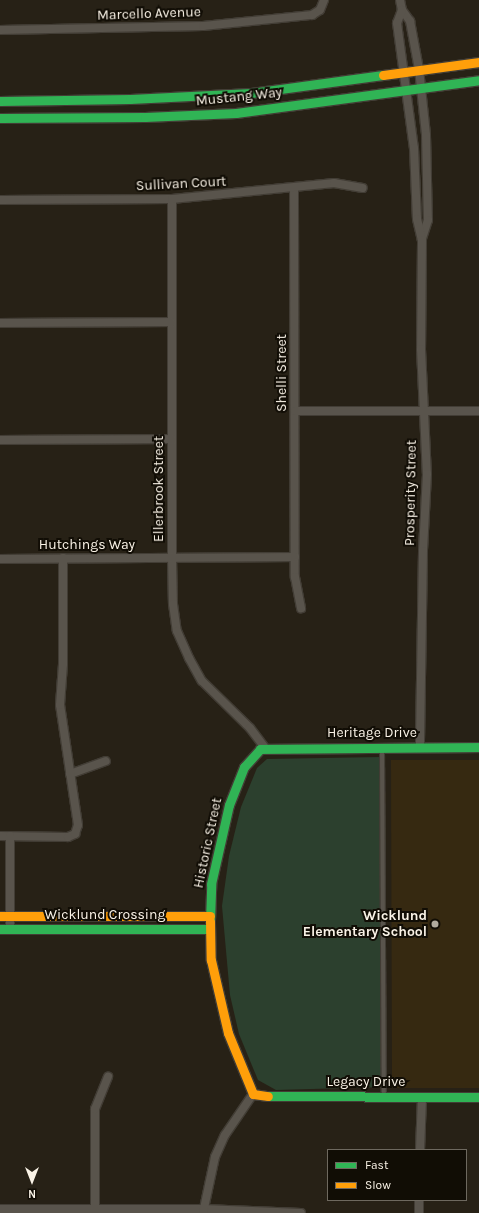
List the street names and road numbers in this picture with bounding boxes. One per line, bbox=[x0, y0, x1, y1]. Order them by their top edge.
street label: Marcello Avenue bbox=[97, 4, 201, 24]
street label: Mustang Way bbox=[195, 84, 283, 110]
street label: Sullivan Court bbox=[135, 173, 227, 195]
street label: Shelli Street bbox=[274, 334, 290, 412]
street label: Ellerbrook Street bbox=[151, 436, 167, 542]
street label: Prosperity Street bbox=[402, 440, 420, 546]
street label: Hutchings Way bbox=[39, 537, 135, 553]
street label: Heritage Drive bbox=[327, 725, 417, 741]
street label: Historic Street bbox=[190, 796, 226, 890]
street label: Wicklund Crossing bbox=[45, 907, 165, 923]
street label: Legacy Drive bbox=[326, 1074, 406, 1090]

